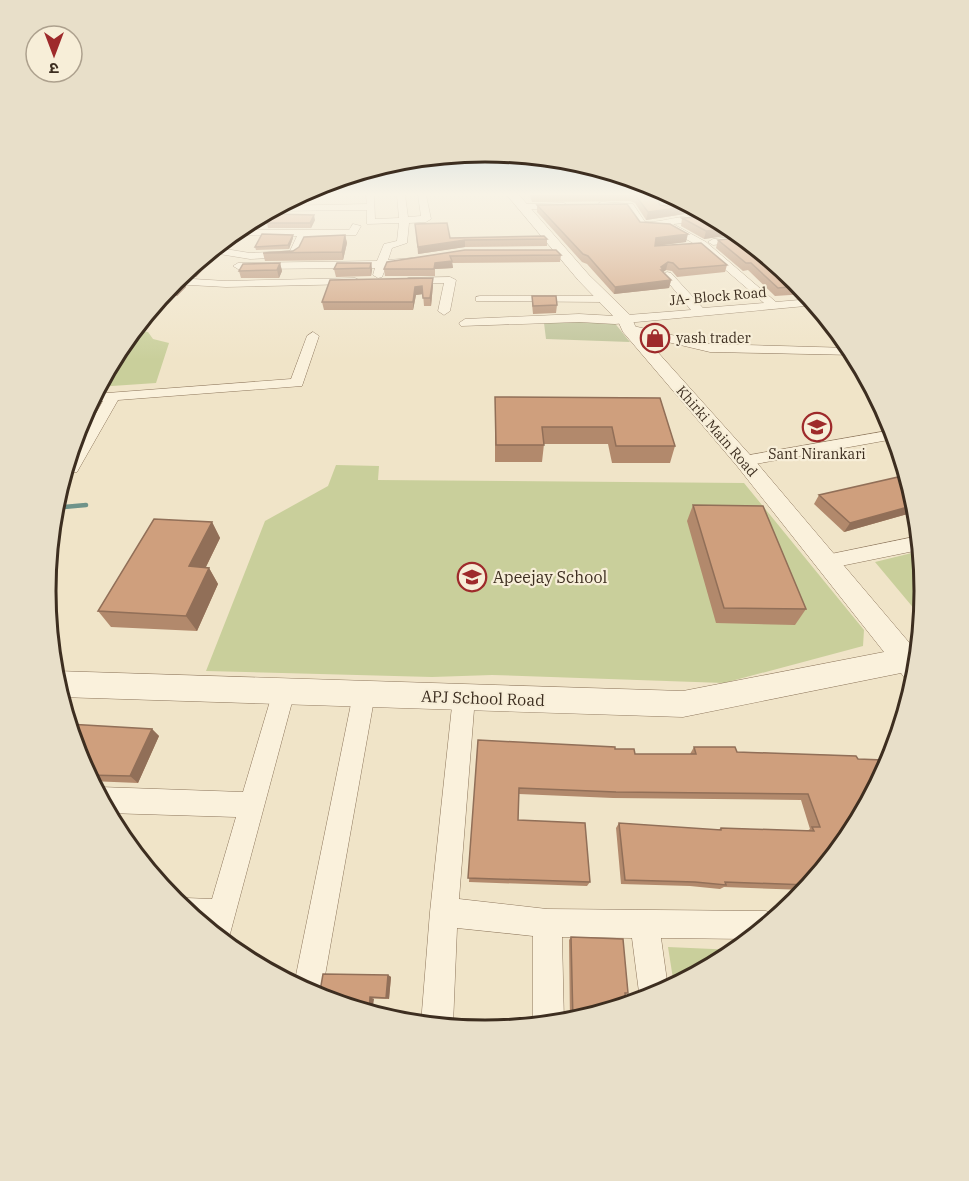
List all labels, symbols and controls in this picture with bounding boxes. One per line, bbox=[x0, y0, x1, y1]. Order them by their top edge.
north arrow bbox=[24, 24, 84, 84]
text: उ bbox=[49, 59, 59, 79]
street label: JA- Block Road bbox=[669, 283, 768, 309]
shop icon: yash trader bbox=[639, 322, 671, 354]
place label: yash trader bbox=[676, 329, 752, 347]
street label: Khirki Main Road bbox=[673, 382, 762, 481]
school or university icon: Sant Nirankari bbox=[801, 411, 833, 443]
place label: Sant Nirankari bbox=[768, 445, 866, 463]
school or university icon: Apeejay School bbox=[456, 561, 488, 593]
place label: Apeejay School bbox=[493, 567, 607, 587]
street label: APJ School Road bbox=[421, 686, 546, 710]

